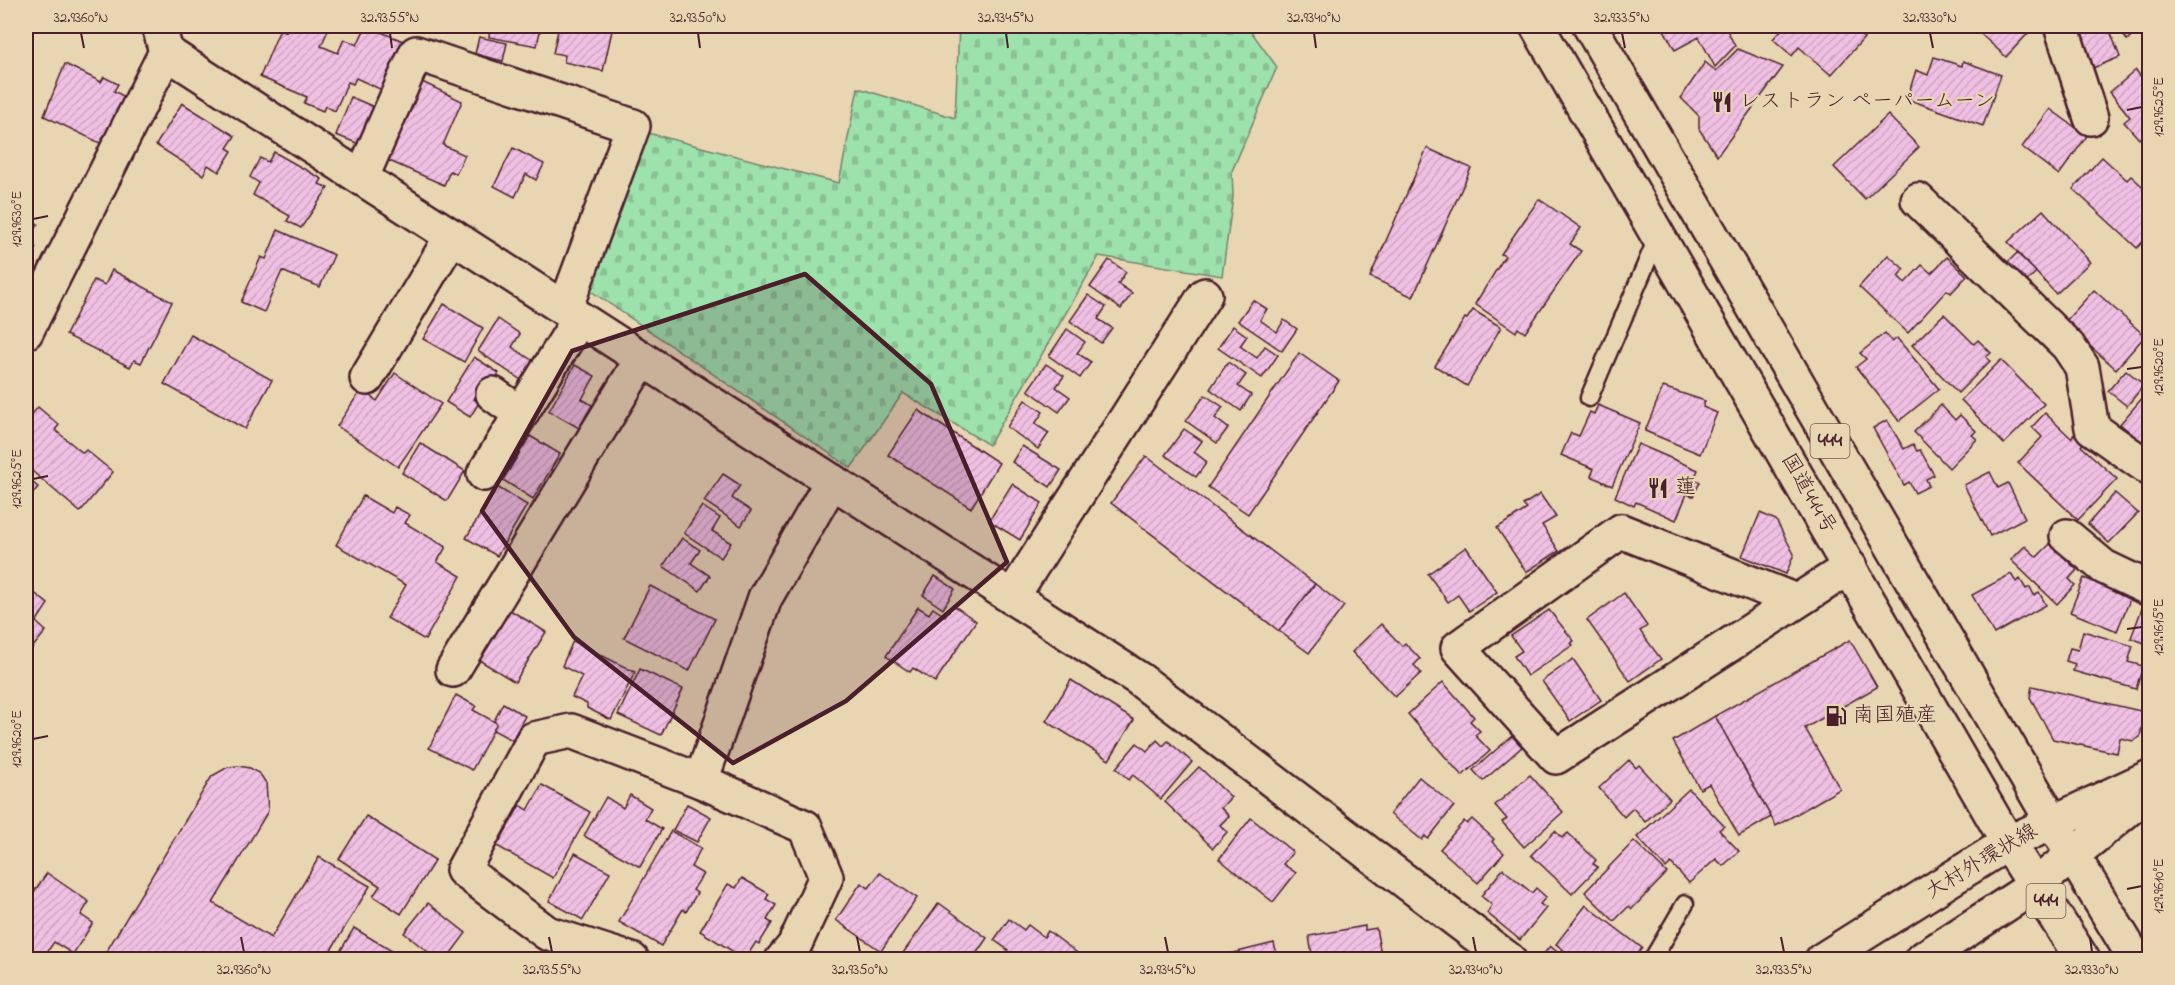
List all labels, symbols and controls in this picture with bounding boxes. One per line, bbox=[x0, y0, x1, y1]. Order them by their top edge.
text: 32.9360°N bbox=[54, 7, 108, 29]
text: 32.9355°N bbox=[361, 7, 419, 29]
text: 32.9350°N bbox=[670, 7, 726, 29]
text: 32.9345°N bbox=[978, 7, 1034, 29]
text: 32.9340°N bbox=[1287, 7, 1341, 29]
text: 32.9335°N bbox=[1594, 7, 1650, 29]
text: 32.9330°N bbox=[1903, 7, 1957, 29]
text: 129.9625°E bbox=[2148, 77, 2170, 137]
place label: レストラン ペーパームーン bbox=[1739, 87, 1995, 117]
restaurant icon: レストラン ペーパームーン bbox=[1710, 90, 1734, 114]
text: 129.9630°E bbox=[6, 191, 28, 247]
text: 129.9620°E bbox=[2148, 338, 2170, 396]
road number: 444 bbox=[1810, 424, 1850, 458]
street label: 国道444号 bbox=[1773, 448, 1843, 540]
text: 129.9625°E bbox=[6, 449, 28, 509]
place label: 蓮 bbox=[1675, 473, 1696, 503]
restaurant icon: 蓮 bbox=[1646, 476, 1670, 500]
text: 129.9615°E bbox=[2148, 598, 2170, 656]
place label: 南国殖産 bbox=[1853, 701, 1937, 731]
fuel station icon: 南国殖産 bbox=[1824, 704, 1848, 728]
text: 129.9620°E bbox=[6, 710, 28, 768]
street label: 大村外環状線 bbox=[1920, 817, 2044, 907]
text: 129.9610°E bbox=[2148, 858, 2170, 914]
road number: 444 bbox=[2026, 884, 2066, 918]
text: 32.9360°N bbox=[217, 959, 271, 981]
text: 32.9355°N bbox=[523, 959, 581, 981]
text: 32.9350°N bbox=[832, 959, 888, 981]
text: 32.9345°N bbox=[1140, 959, 1196, 981]
text: 32.9340°N bbox=[1449, 959, 1503, 981]
text: 32.9335°N bbox=[1756, 959, 1812, 981]
text: 32.9330°N bbox=[2065, 959, 2119, 981]

